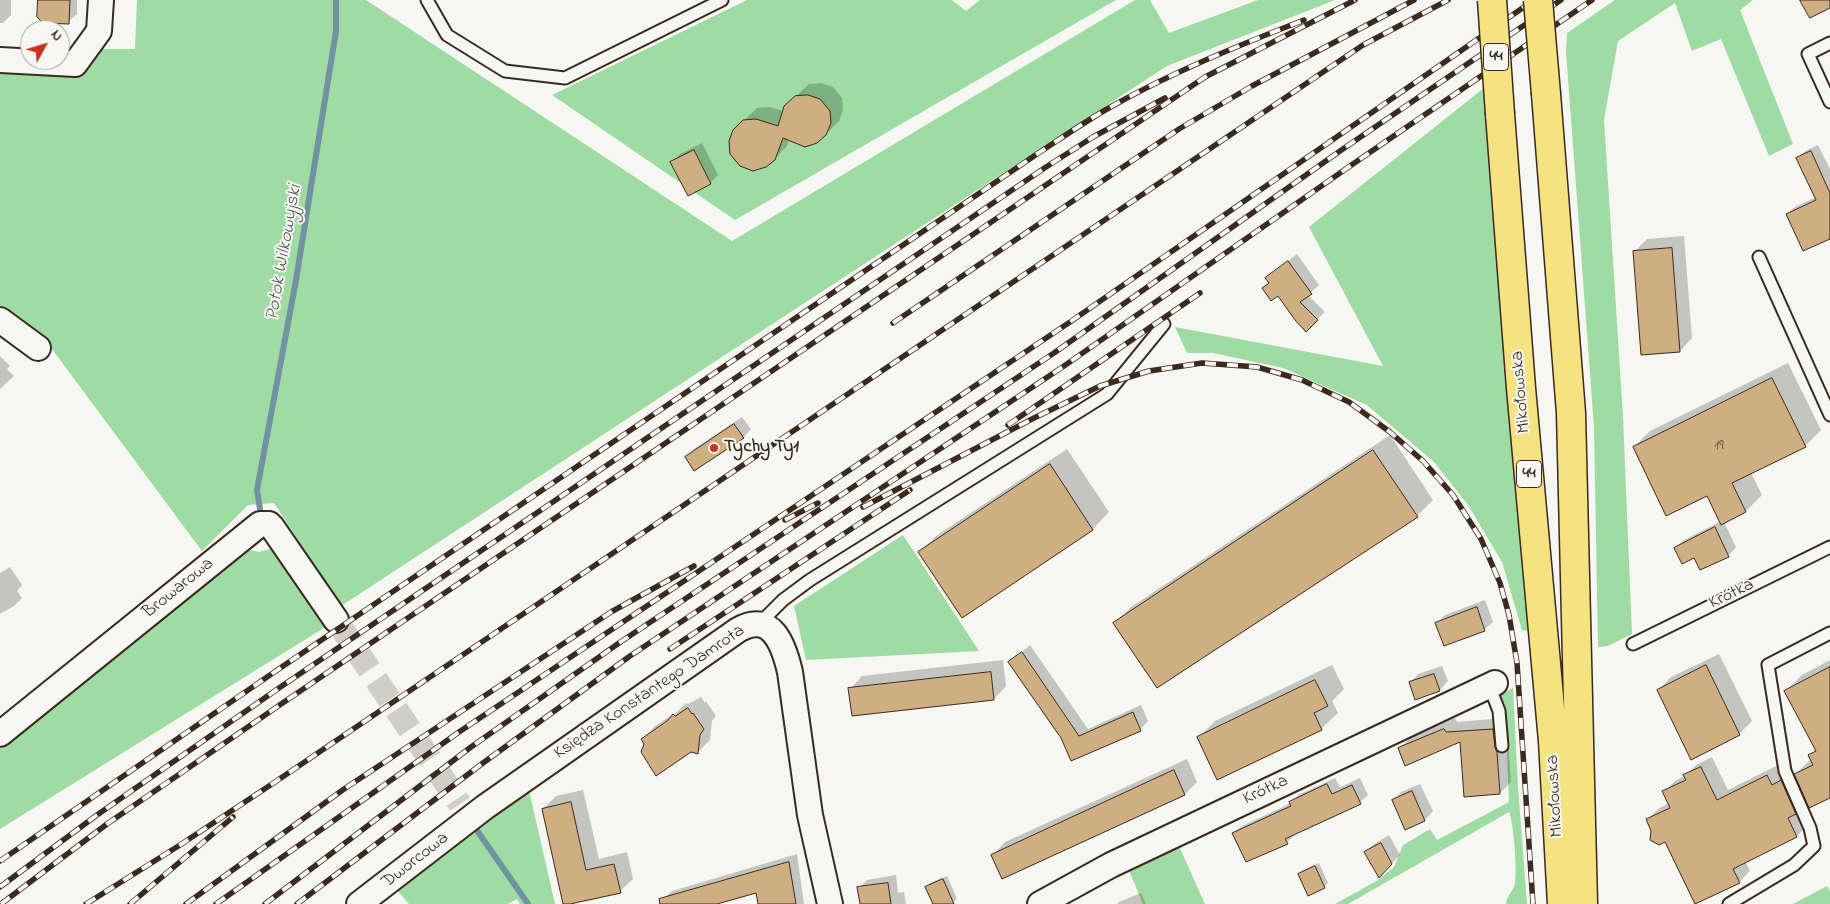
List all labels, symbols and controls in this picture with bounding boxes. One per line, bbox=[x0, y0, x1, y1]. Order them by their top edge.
north arrow bbox=[20, 20, 70, 70]
text: N bbox=[45, 26, 67, 46]
road number: 44 bbox=[1484, 44, 1508, 70]
water label: Potok Wilkowyjski bbox=[262, 183, 308, 323]
street label: Mikołowska bbox=[1508, 350, 1536, 434]
place label: Tychy Ty1 bbox=[724, 437, 799, 459]
house number: 19 bbox=[1714, 438, 1724, 456]
marker: Tychy Ty1 bbox=[708, 442, 720, 454]
road number: 44 bbox=[1516, 460, 1542, 488]
street label: Browarowa bbox=[139, 554, 219, 624]
street label: Krótka bbox=[1706, 575, 1758, 615]
street label: Księdza Konstantego Damrota bbox=[550, 621, 750, 765]
street label: Mikołowska bbox=[1543, 754, 1569, 838]
street label: Krótka bbox=[1240, 771, 1292, 811]
street label: Dworcowa bbox=[378, 828, 454, 894]

